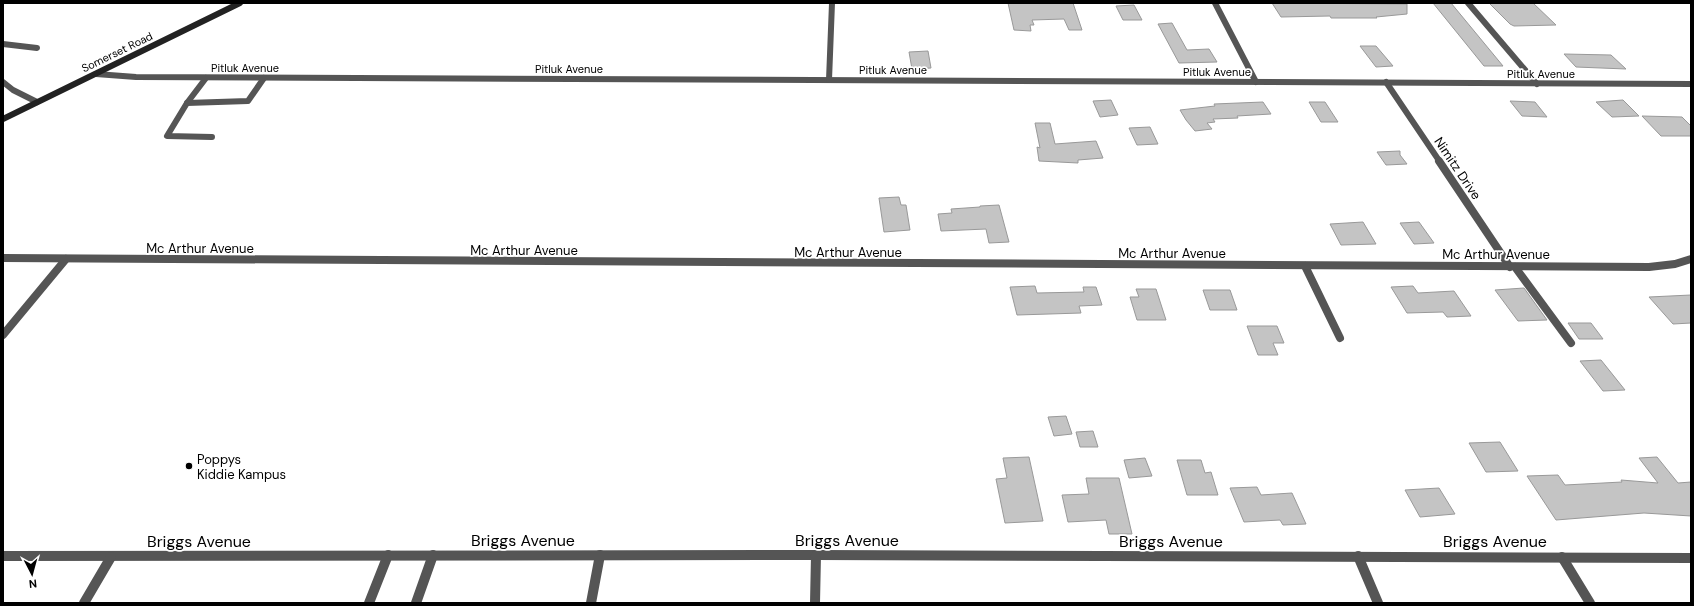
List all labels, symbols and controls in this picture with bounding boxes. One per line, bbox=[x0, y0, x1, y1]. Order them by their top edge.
street label: Somerset Road bbox=[79, 29, 155, 75]
street label: Pitluk Avenue bbox=[211, 61, 279, 75]
street label: Pitluk Avenue bbox=[535, 62, 603, 76]
street label: Pitluk Avenue bbox=[859, 63, 927, 77]
street label: Pitluk Avenue bbox=[1183, 65, 1251, 79]
street label: Pitluk Avenue bbox=[1507, 67, 1575, 81]
street label: Nimitz Drive bbox=[1430, 134, 1485, 203]
street label: Mc Arthur Avenue bbox=[146, 240, 254, 257]
street label: Mc Arthur Avenue bbox=[470, 242, 578, 259]
street label: Mc Arthur Avenue bbox=[794, 244, 902, 261]
street label: Mc Arthur Avenue bbox=[1118, 245, 1226, 262]
street label: Mc Arthur Avenue bbox=[1442, 246, 1550, 263]
place label: Poppys Kiddie Kampus bbox=[197, 451, 286, 483]
marker: Poppys Kiddie Kampus bbox=[184, 461, 194, 471]
street label: Briggs Avenue bbox=[471, 530, 575, 551]
street label: Briggs Avenue bbox=[795, 530, 899, 551]
street label: Briggs Avenue bbox=[147, 531, 251, 552]
street label: Briggs Avenue bbox=[1119, 531, 1223, 552]
street label: Briggs Avenue bbox=[1443, 531, 1547, 552]
north arrow bbox=[12, 554, 52, 594]
text: N bbox=[28, 577, 38, 591]

